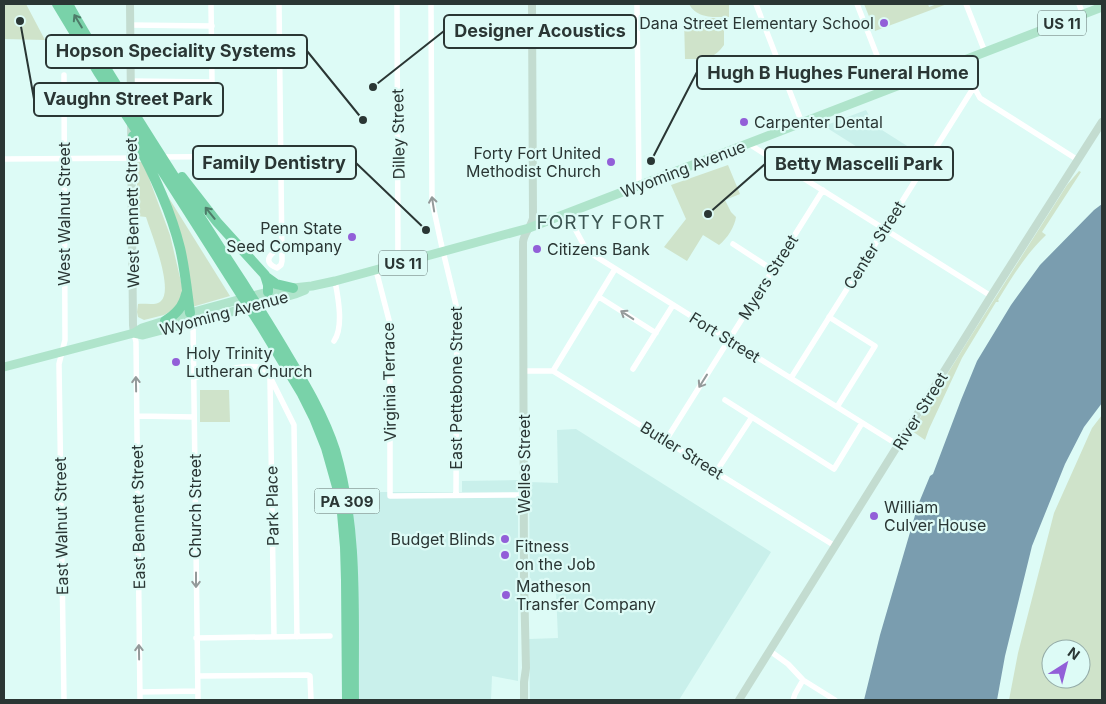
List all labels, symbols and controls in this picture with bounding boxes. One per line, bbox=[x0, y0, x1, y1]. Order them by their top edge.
road number: US 11 bbox=[1038, 10, 1086, 36]
place label: Dana Street Elementary School bbox=[639, 13, 874, 33]
one-way arrow bbox=[72, 14, 82, 28]
callout: Designer Acoustics bbox=[444, 15, 636, 48]
marker: Dana Street Elementary School bbox=[878, 17, 890, 29]
text: Designer Acoustics bbox=[454, 20, 626, 41]
callout: Hopson Speciality Systems bbox=[46, 35, 307, 68]
text: Hopson Speciality Systems bbox=[56, 40, 296, 61]
callout: Hugh B Hughes Funeral Home bbox=[697, 56, 978, 89]
text: Hugh B Hughes Funeral Home bbox=[707, 62, 969, 83]
callout: Vaughn Street Park bbox=[34, 83, 223, 116]
text: Vaughn Street Park bbox=[43, 88, 213, 109]
street label: Dilley Street bbox=[387, 88, 409, 180]
place label: Carpenter Dental bbox=[754, 112, 883, 132]
marker: Carpenter Dental bbox=[738, 116, 750, 128]
street label: Wyoming Avenue bbox=[618, 136, 748, 202]
street label: West Bennett Street bbox=[121, 138, 143, 288]
street label: West Walnut Street bbox=[54, 142, 74, 286]
place label: Forty Fort United Methodist Church bbox=[466, 143, 601, 181]
callout: Family Dentistry bbox=[193, 146, 356, 179]
callout: Betty Mascelli Park bbox=[765, 147, 953, 180]
text: Family Dentistry bbox=[202, 152, 346, 173]
text: Betty Mascelli Park bbox=[775, 153, 944, 174]
marker: Forty Fort United Methodist Church bbox=[605, 156, 617, 168]
one-way arrow bbox=[428, 197, 438, 213]
street label: Center Street bbox=[839, 197, 909, 293]
one-way arrow bbox=[204, 206, 215, 219]
district label: FORTY FORT bbox=[536, 211, 666, 234]
place label: Penn State Seed Company bbox=[226, 218, 342, 256]
marker: Penn State Seed Company bbox=[346, 231, 358, 243]
street label: Myers Street bbox=[734, 231, 802, 323]
place label: Citizens Bank bbox=[547, 239, 650, 259]
marker: Citizens Bank bbox=[531, 243, 543, 255]
road number: US 11 bbox=[379, 250, 427, 276]
street label: Wyoming Avenue bbox=[158, 286, 290, 340]
street label: East Pettebone Street bbox=[446, 306, 466, 470]
street label: Fort Street bbox=[686, 307, 764, 367]
one-way arrow bbox=[620, 310, 634, 320]
street label: Virginia Terrace bbox=[378, 322, 400, 442]
place label: Holy Trinity Lutheran Church bbox=[186, 343, 312, 381]
marker: Holy Trinity Lutheran Church bbox=[170, 356, 182, 368]
street label: River Street bbox=[888, 368, 952, 454]
one-way arrow bbox=[698, 373, 708, 387]
one-way arrow bbox=[131, 376, 141, 392]
street label: Welles Street bbox=[514, 414, 534, 514]
street label: Butler Street bbox=[637, 417, 727, 483]
street label: East Bennett Street bbox=[127, 445, 149, 589]
street label: Church Street bbox=[185, 454, 205, 558]
street label: East Walnut Street bbox=[50, 457, 72, 595]
street label: Park Place bbox=[261, 466, 283, 546]
road number: PA 309 bbox=[314, 488, 380, 514]
place label: William Culver House bbox=[884, 497, 986, 535]
marker: William Culver House bbox=[868, 510, 880, 522]
place label: Budget Blinds bbox=[390, 529, 495, 549]
marker: Budget Blinds bbox=[499, 533, 511, 545]
place label: Fitness on the Job bbox=[515, 536, 596, 574]
marker: Fitness on the Job bbox=[499, 549, 511, 561]
one-way arrow bbox=[191, 572, 200, 588]
place label: Matheson Transfer Company bbox=[516, 576, 656, 614]
marker: Matheson Transfer Company bbox=[500, 589, 512, 601]
north arrow bbox=[1041, 639, 1091, 689]
text: N bbox=[1065, 643, 1083, 663]
one-way arrow bbox=[134, 644, 144, 660]

